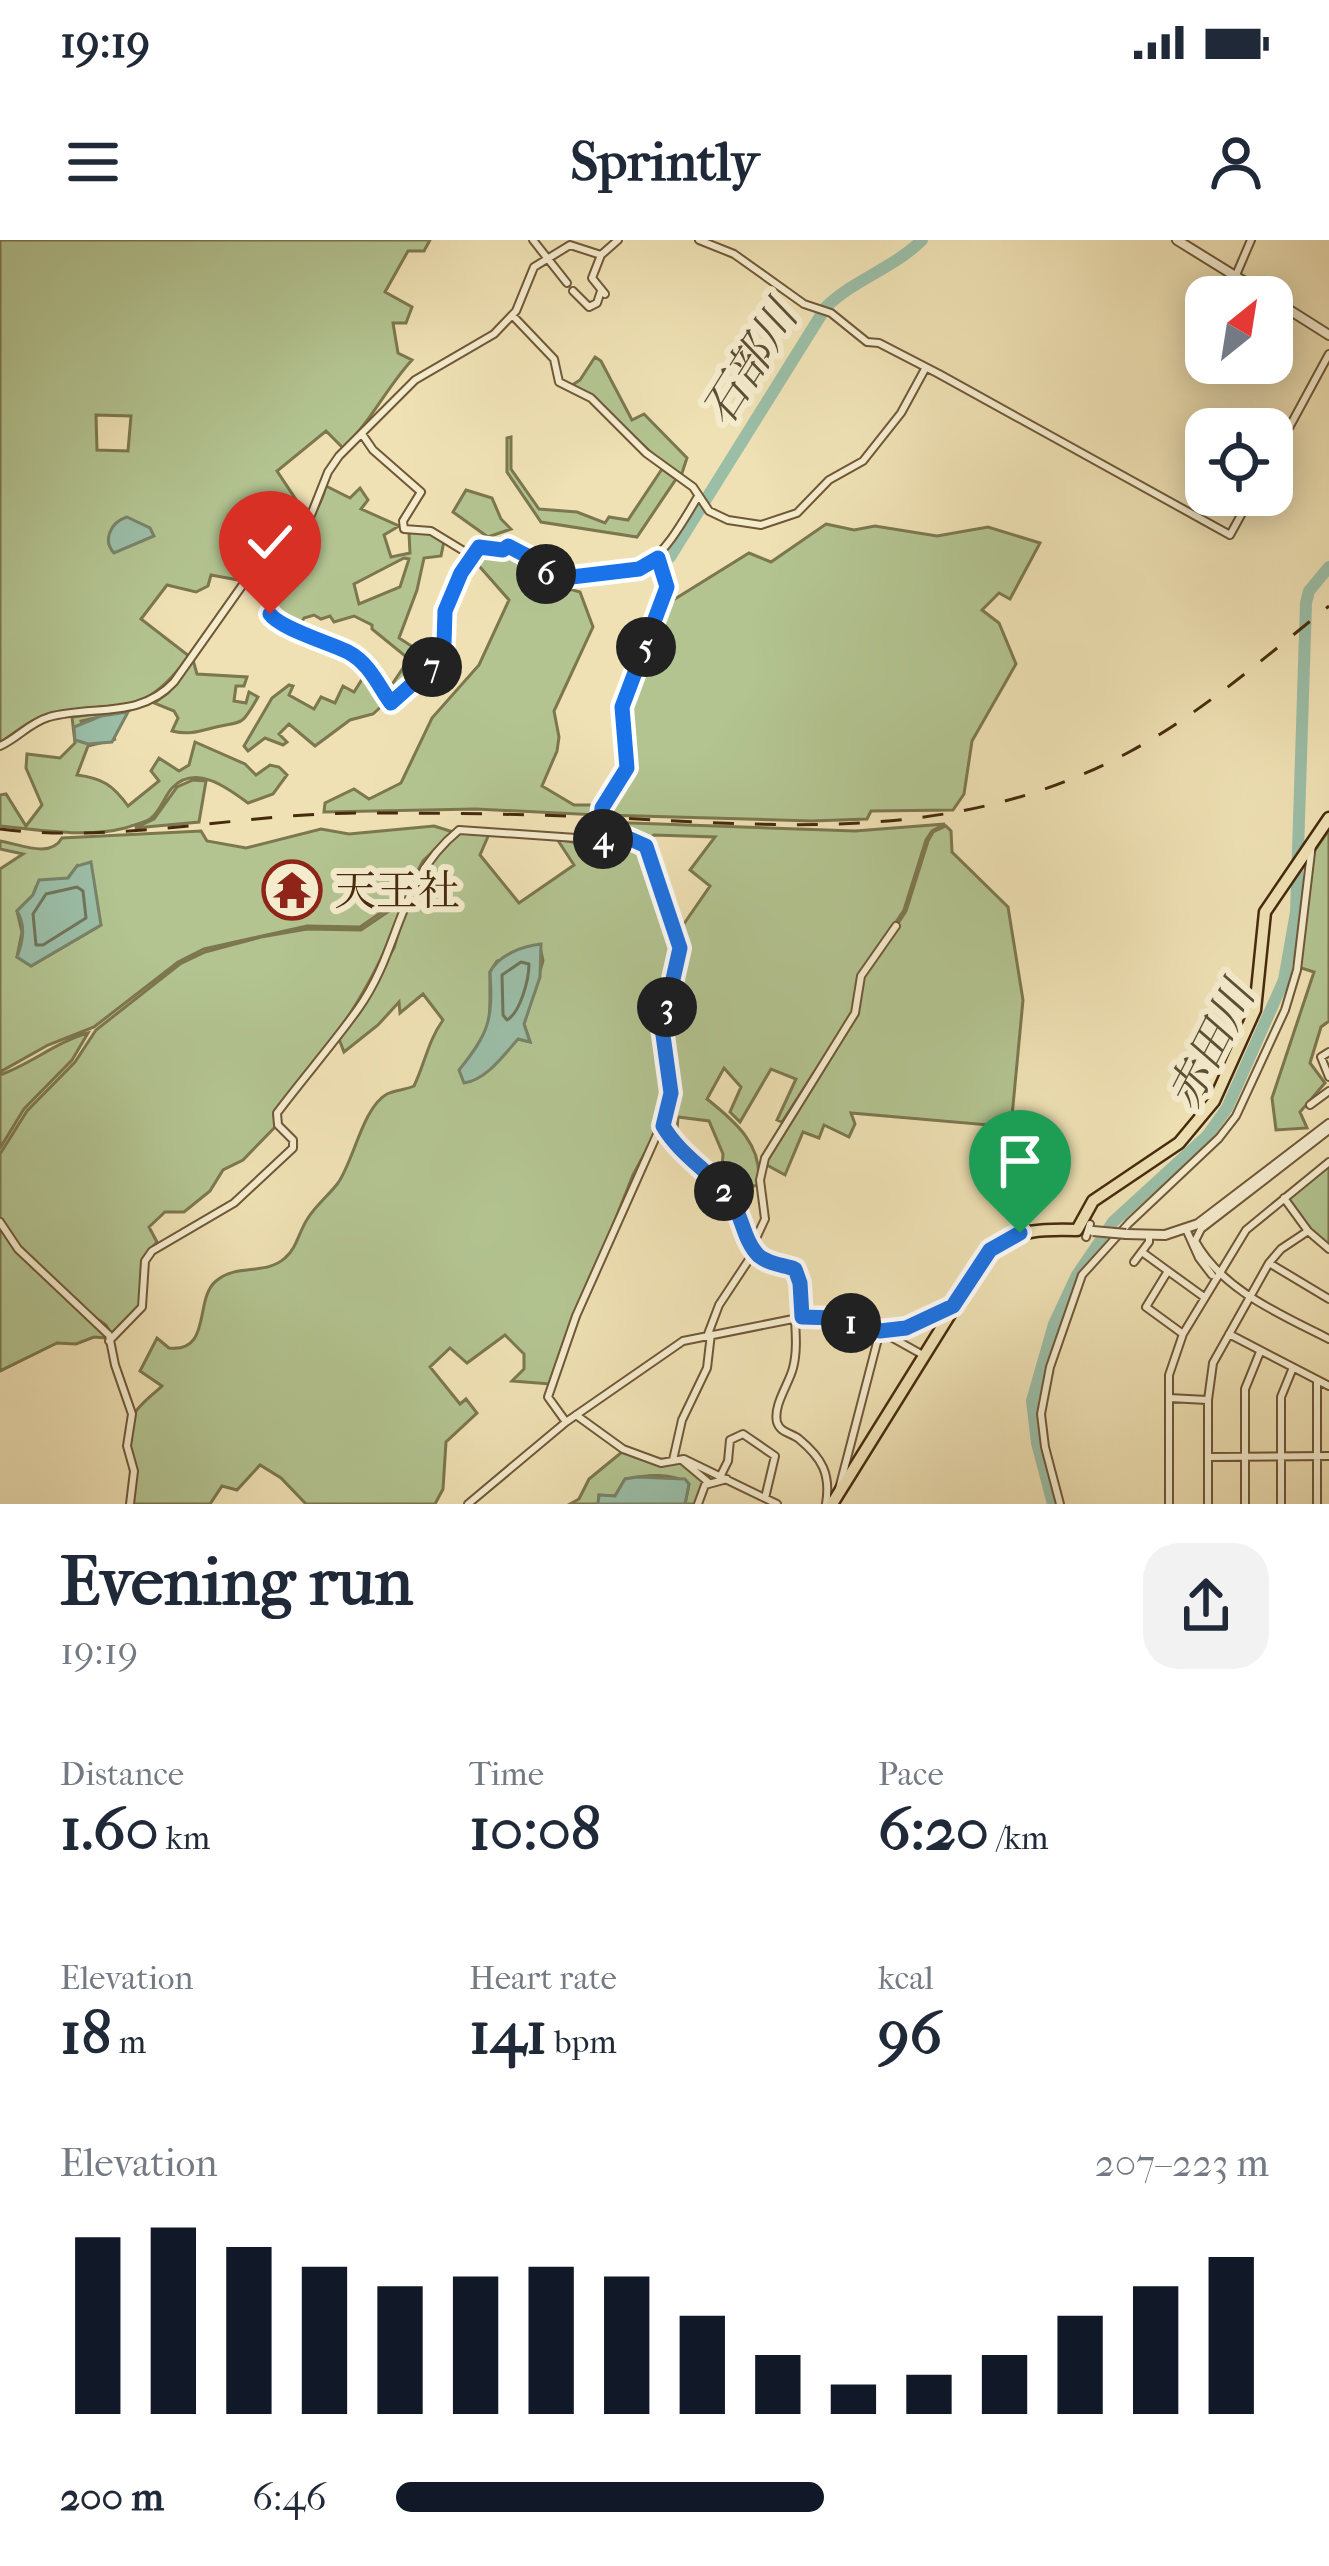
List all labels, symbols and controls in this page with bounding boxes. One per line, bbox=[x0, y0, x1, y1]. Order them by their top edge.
text: 19:19 bbox=[60, 16, 150, 69]
icon: menu bbox=[60, 129, 126, 195]
icon: person bbox=[1203, 129, 1269, 195]
text: Sprintly bbox=[570, 131, 759, 194]
north arrow bbox=[1185, 276, 1293, 384]
map controls bbox=[1185, 276, 1293, 516]
water label: 石部川 bbox=[692, 288, 811, 435]
button: locate bbox=[1185, 408, 1293, 516]
pin bbox=[219, 491, 321, 614]
icon: check bbox=[237, 509, 303, 575]
pin: 6 bbox=[516, 544, 576, 604]
text: 6 bbox=[537, 554, 555, 593]
pin: 5 bbox=[616, 617, 676, 677]
text: 5 bbox=[639, 627, 653, 666]
pin: 7 bbox=[402, 637, 462, 697]
text: 7 bbox=[424, 647, 440, 686]
pin: 4 bbox=[573, 809, 633, 869]
text: 4 bbox=[593, 819, 613, 858]
temple icon: 天王社 bbox=[261, 859, 323, 921]
place label: 天王社 bbox=[334, 867, 460, 916]
water label: 赤田川 bbox=[1157, 969, 1268, 1118]
pin: 3 bbox=[637, 977, 697, 1037]
text: 3 bbox=[660, 987, 674, 1026]
pin bbox=[969, 1110, 1071, 1233]
icon: arrive bbox=[987, 1128, 1053, 1194]
pin: 2 bbox=[694, 1161, 754, 1221]
text: 2 bbox=[716, 1171, 732, 1210]
pin: 1 bbox=[821, 1293, 881, 1353]
text: 1 bbox=[845, 1303, 857, 1342]
button: share bbox=[1143, 1543, 1269, 1669]
text: Evening run bbox=[60, 1544, 413, 1621]
text: 19:19 bbox=[60, 1628, 138, 1674]
text: Distance bbox=[60, 1755, 184, 1794]
text: Time bbox=[469, 1755, 544, 1794]
text: Pace bbox=[878, 1755, 944, 1794]
text: 1.60 bbox=[60, 1794, 159, 1865]
text: 10:08 bbox=[469, 1794, 601, 1865]
text: 6:20 bbox=[878, 1794, 989, 1865]
text: km bbox=[159, 1819, 210, 1858]
text: /km bbox=[989, 1819, 1049, 1858]
text: Elevation bbox=[60, 1959, 193, 1998]
text: Heart rate bbox=[469, 1959, 617, 1998]
text: kcal bbox=[878, 1959, 934, 1998]
text: 18 bbox=[60, 1998, 112, 2069]
text: 141 bbox=[469, 1998, 547, 2069]
text: 96 bbox=[878, 1998, 942, 2069]
text: m bbox=[112, 2023, 146, 2062]
text: bpm bbox=[547, 2023, 617, 2062]
text: Elevation bbox=[60, 2140, 218, 2186]
text: 207–223 m bbox=[1095, 2140, 1269, 2186]
text: 200 m bbox=[60, 2474, 164, 2520]
text: 6:46 bbox=[252, 2474, 327, 2520]

